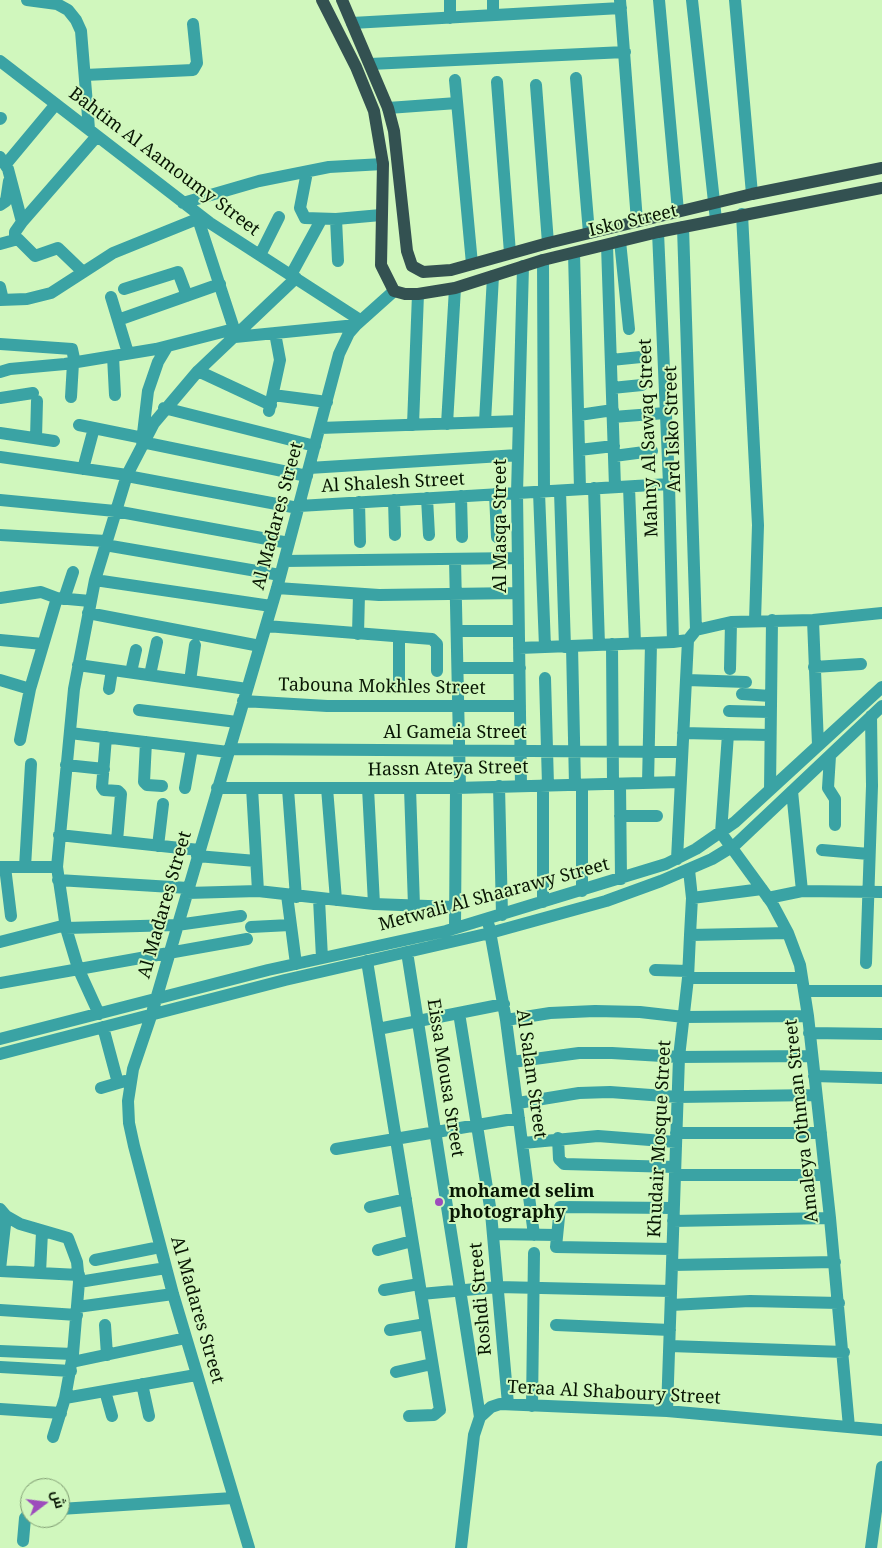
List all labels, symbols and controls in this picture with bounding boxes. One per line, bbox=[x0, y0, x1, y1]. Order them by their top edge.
street label: Bahtim Al Aamoumy Street bbox=[64, 83, 264, 241]
street label: Isko Street bbox=[587, 200, 679, 242]
street label: Mahny Al Sawaq Street bbox=[635, 338, 663, 538]
street label: Ard Isko Street bbox=[660, 365, 686, 493]
street label: Al Madares Street bbox=[248, 440, 308, 592]
street label: Al Masqa Street bbox=[490, 459, 512, 593]
street label: Al Shalesh Street bbox=[321, 468, 465, 498]
street label: Tabouna Mokhles Street bbox=[278, 674, 486, 700]
street label: Al Gameia Street bbox=[383, 722, 527, 744]
street label: Hassn Ateya Street bbox=[367, 757, 529, 781]
street label: Al Madares Street bbox=[134, 829, 196, 981]
street label: Metwali Al Shaarawy Street bbox=[376, 854, 612, 936]
street label: Eissa Mousa Street bbox=[422, 997, 468, 1159]
street label: Al Salam Street bbox=[511, 1008, 551, 1140]
street label: Amaleya Othman Street bbox=[781, 1018, 823, 1224]
street label: Khudair Mosque Street bbox=[644, 1040, 676, 1238]
place label: mohamed selim photography bbox=[449, 1181, 594, 1224]
marker: mohamed selim photography bbox=[433, 1196, 445, 1208]
street label: Al Madares Street bbox=[166, 1234, 228, 1386]
street label: Roshdi Street bbox=[465, 1242, 497, 1356]
street label: Teraa Al Shaboury Street bbox=[507, 1377, 721, 1409]
north arrow bbox=[20, 1478, 70, 1528]
text: ش bbox=[48, 1488, 71, 1510]

